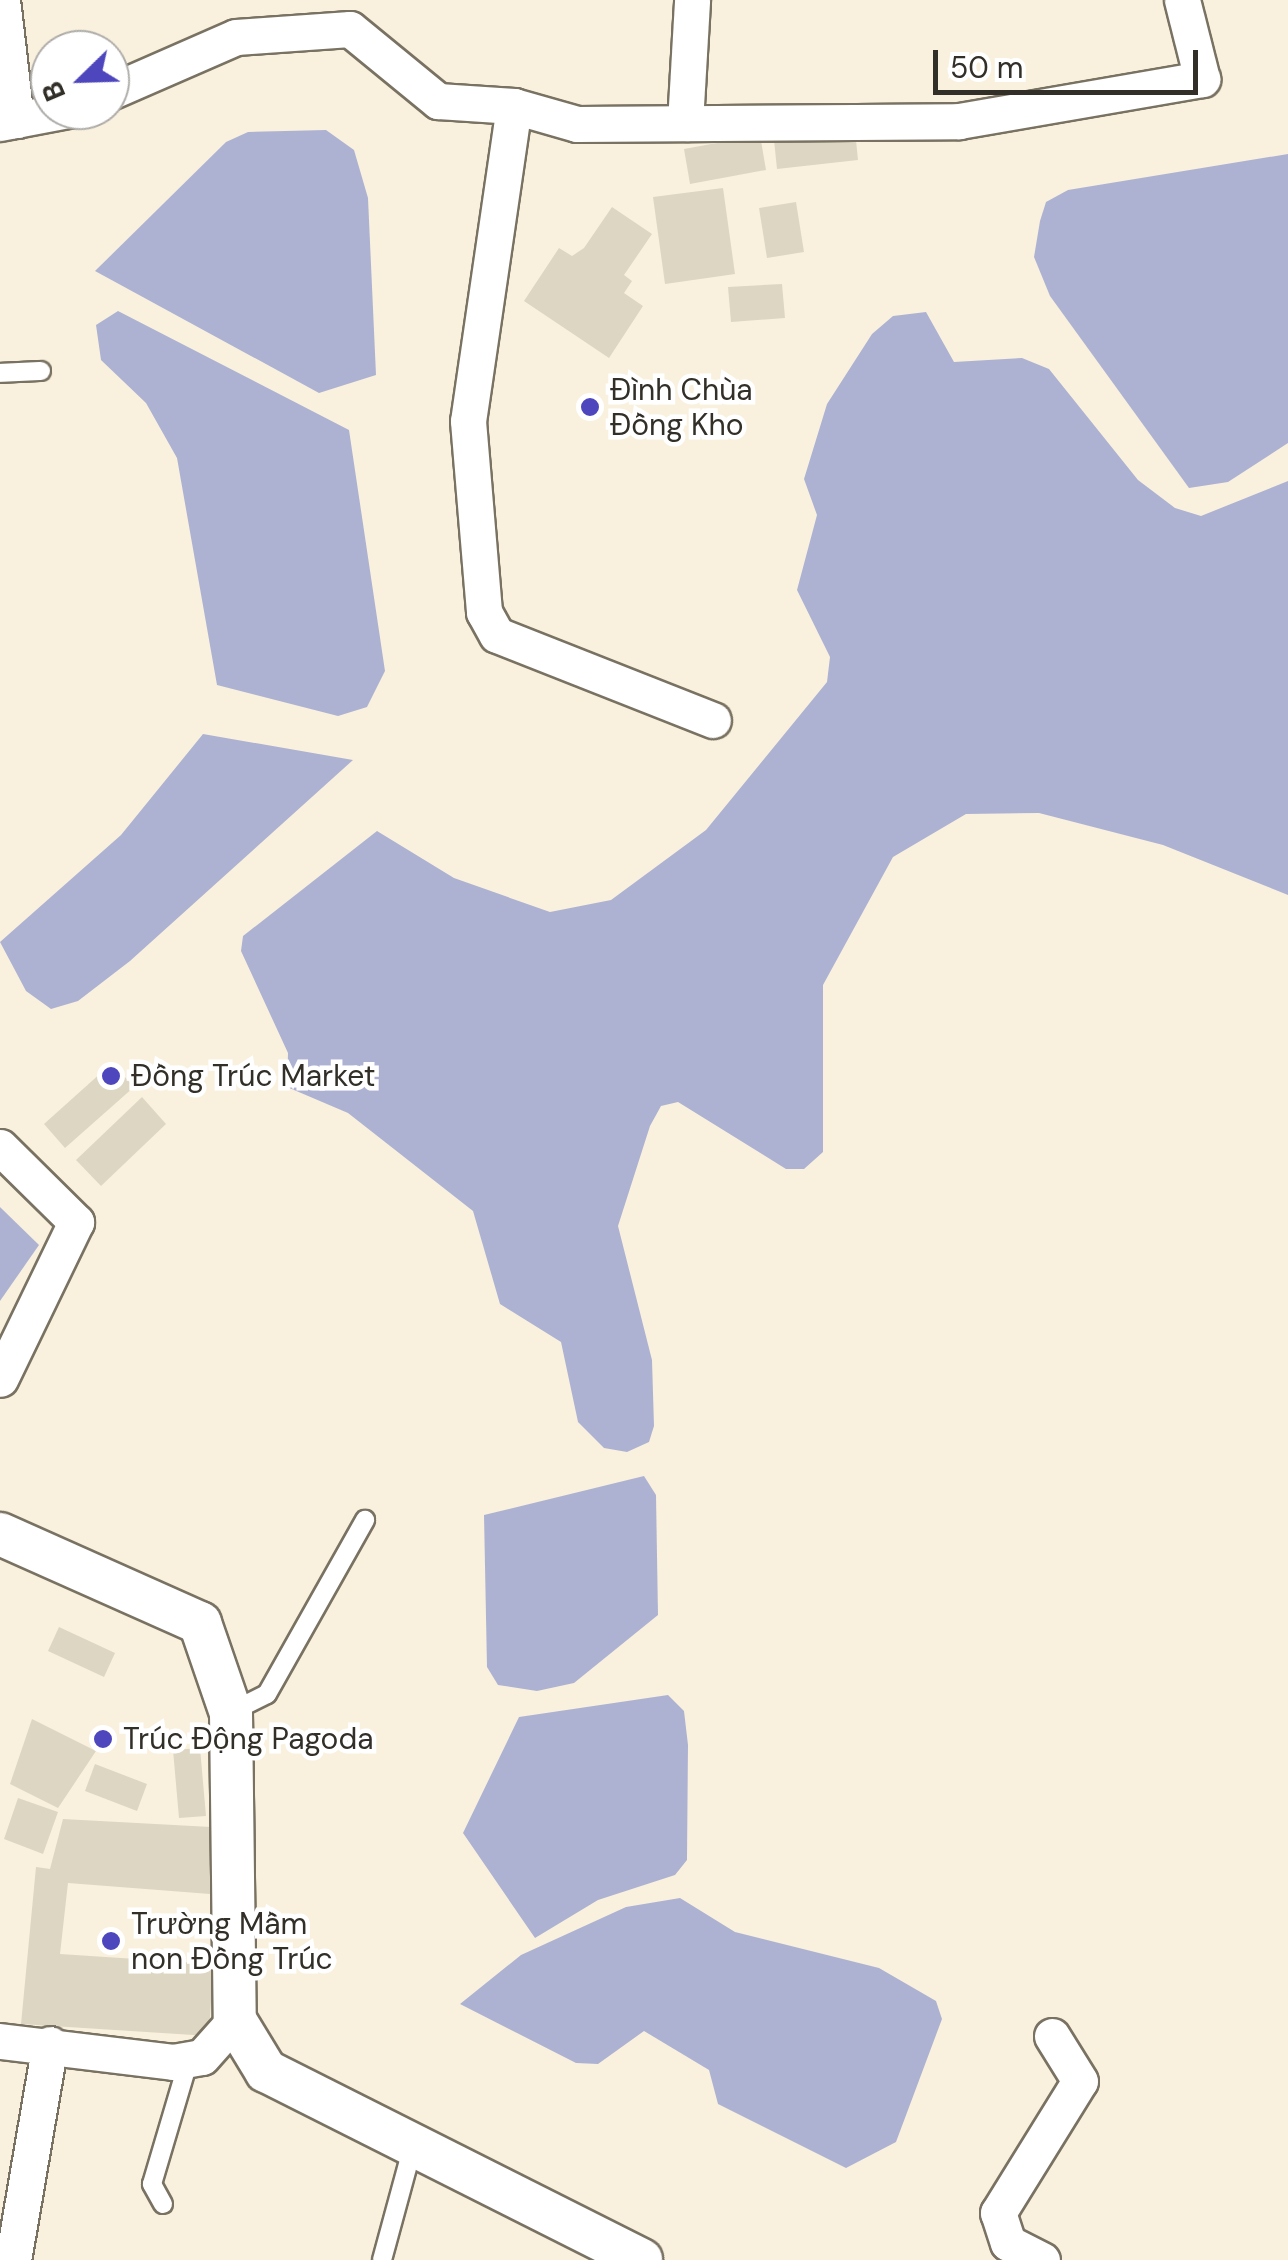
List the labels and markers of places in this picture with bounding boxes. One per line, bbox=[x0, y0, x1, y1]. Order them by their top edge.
place label: Đình Chùa Đồng Kho bbox=[610, 372, 753, 442]
marker: Đình Chùa Đồng Kho bbox=[579, 396, 601, 418]
place label: Đồng Trúc Market bbox=[131, 1058, 376, 1094]
marker: Đồng Trúc Market bbox=[100, 1065, 122, 1087]
place label: Trúc Động Pagoda bbox=[123, 1721, 374, 1757]
marker: Trúc Động Pagoda bbox=[92, 1728, 114, 1750]
place label: Trường Mầm non Đồng Trúc bbox=[131, 1906, 333, 1976]
marker: Trường Mầm non Đồng Trúc bbox=[100, 1930, 122, 1952]

